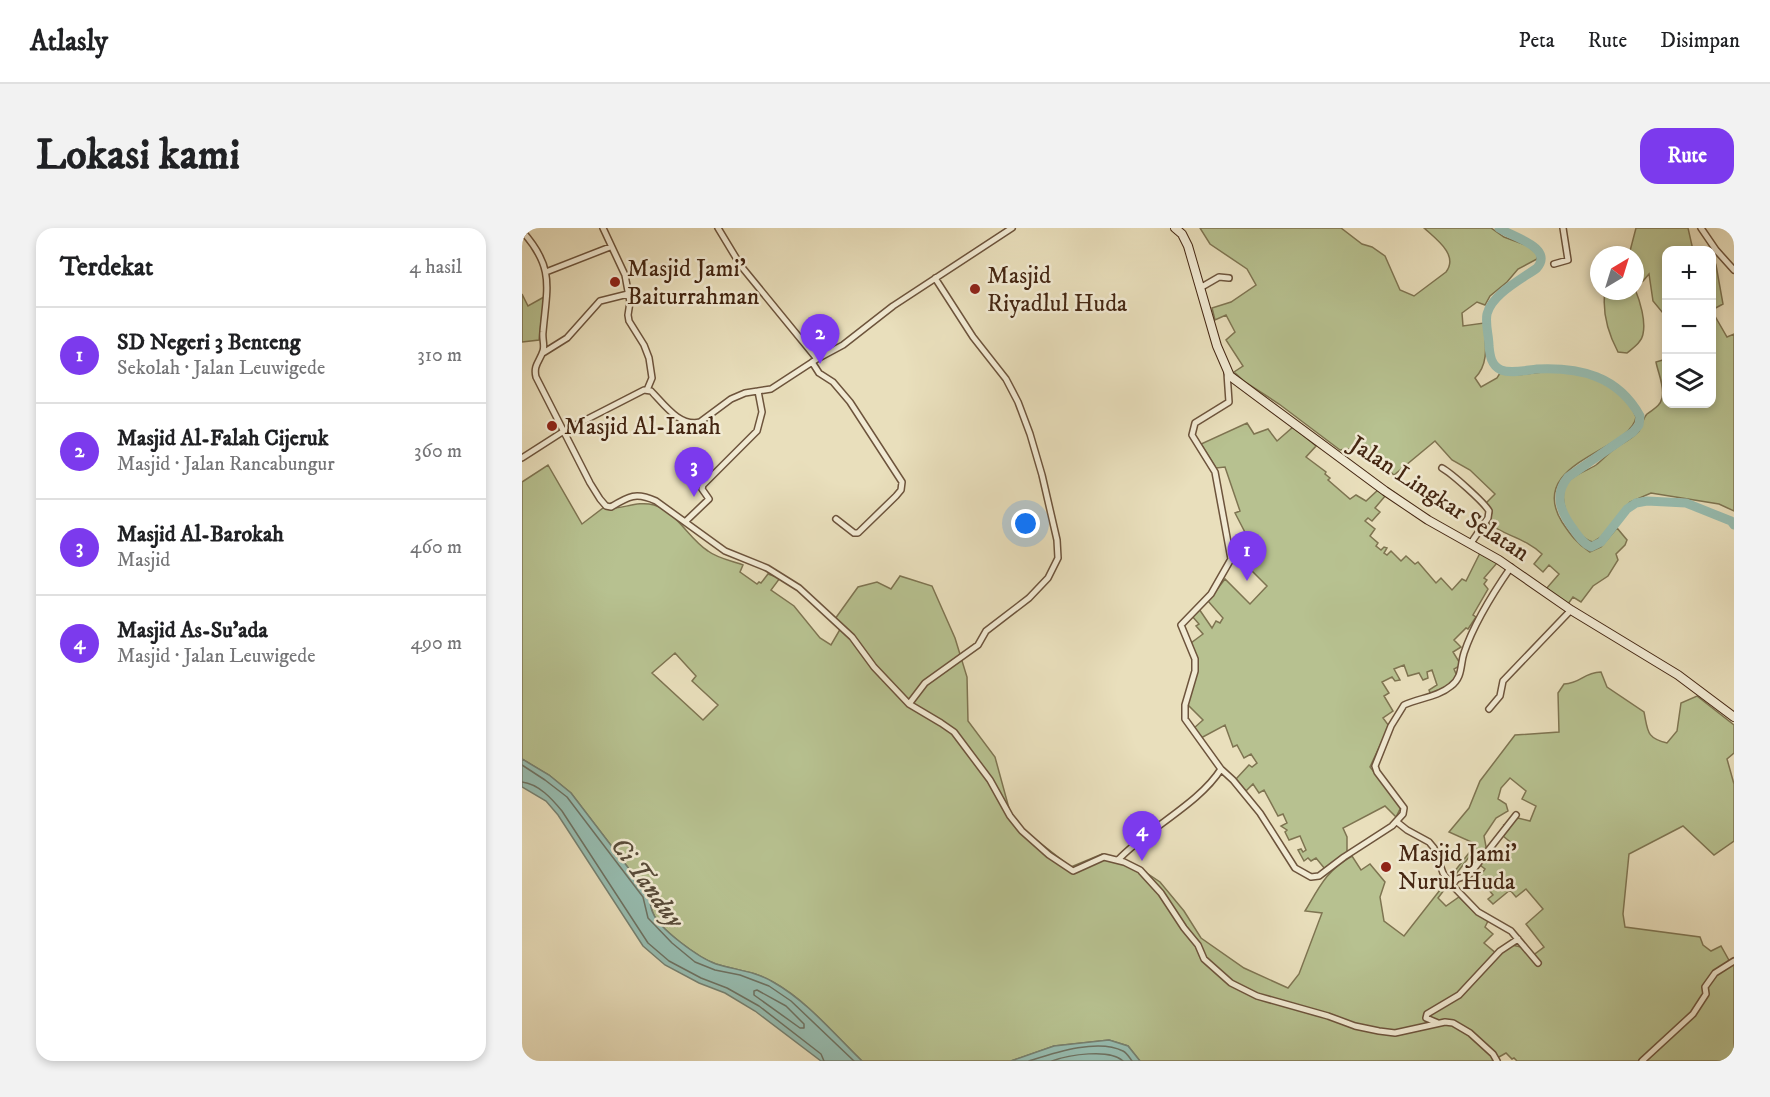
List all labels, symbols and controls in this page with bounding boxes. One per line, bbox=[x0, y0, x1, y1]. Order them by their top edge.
text: Atlasly bbox=[30, 24, 108, 59]
text: Peta bbox=[1519, 28, 1555, 54]
text: Rute bbox=[1588, 28, 1627, 54]
text: Disimpan bbox=[1660, 28, 1740, 54]
button: Rute bbox=[1640, 128, 1734, 184]
text: Lokasi kami bbox=[36, 130, 240, 182]
north arrow bbox=[1590, 246, 1644, 300]
map controls bbox=[1662, 246, 1716, 408]
button: + bbox=[1662, 246, 1716, 300]
text: Terdekat bbox=[60, 251, 153, 284]
place label: Masjid Jami' Baiturrahman bbox=[627, 254, 760, 312]
text: 4 hasil bbox=[409, 255, 462, 280]
place label: Masjid Riyadlul Huda bbox=[987, 261, 1128, 319]
marker: Masjid Jami' Baiturrahman bbox=[608, 275, 622, 289]
marker: Masjid Riyadlul Huda bbox=[968, 282, 982, 296]
button: − bbox=[1662, 300, 1716, 354]
pin: 2 bbox=[800, 314, 840, 364]
text: SD Negeri 3 Benteng bbox=[117, 329, 300, 356]
text: 1 bbox=[76, 343, 83, 368]
text: 310 m bbox=[417, 343, 462, 368]
button: layers bbox=[1662, 354, 1716, 408]
text: Sekolah · Jalan Leuwigede bbox=[117, 356, 325, 381]
place label: Masjid Al-Ianah bbox=[564, 412, 721, 442]
marker: Masjid Al-Ianah bbox=[545, 419, 559, 433]
text: Masjid Al-Falah Cijeruk bbox=[117, 425, 329, 452]
street label: Jalan Lingkar Selatan bbox=[1342, 428, 1535, 568]
text: 2 bbox=[75, 439, 84, 464]
text: 360 m bbox=[414, 439, 462, 464]
pin: 3 bbox=[674, 448, 714, 497]
text: Masjid · Jalan Rancabungur bbox=[117, 452, 335, 477]
your location bbox=[1011, 509, 1040, 538]
text: Masjid Al-Barokah bbox=[117, 521, 284, 548]
pin: 1 bbox=[1228, 532, 1266, 581]
text: 3 bbox=[76, 535, 83, 560]
text: 460 m bbox=[410, 535, 462, 560]
text: Masjid bbox=[117, 548, 170, 573]
text: Masjid As-Su'ada bbox=[117, 617, 268, 644]
text: 4 bbox=[74, 631, 85, 656]
text: 490 m bbox=[410, 631, 462, 656]
text: Masjid · Jalan Leuwigede bbox=[117, 644, 316, 669]
pin: 4 bbox=[1122, 812, 1162, 861]
water label: Ci Tanduy bbox=[603, 831, 692, 936]
place label: Masjid Jami' Nurul Huda bbox=[1398, 839, 1517, 897]
marker: Masjid Jami' Nurul Huda bbox=[1379, 860, 1393, 874]

